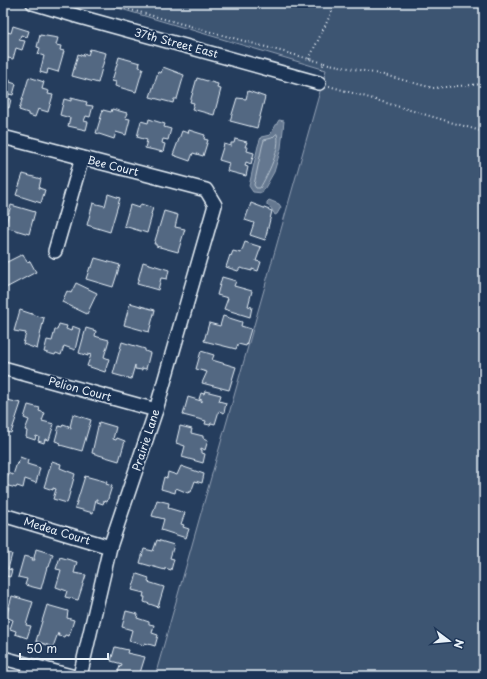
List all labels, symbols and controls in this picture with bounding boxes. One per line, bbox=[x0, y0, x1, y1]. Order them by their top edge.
street label: 37th Street East bbox=[132, 23, 220, 62]
street label: Bee Court bbox=[86, 151, 141, 180]
street label: Pelion Court bbox=[47, 372, 114, 405]
street label: Prairie Lane bbox=[128, 407, 164, 473]
street label: Medea Court bbox=[22, 512, 93, 549]
north arrow bbox=[429, 621, 469, 661]
scale bar bbox=[20, 635, 108, 661]
text: N bbox=[450, 637, 468, 651]
text: 50 m bbox=[26, 639, 57, 657]

